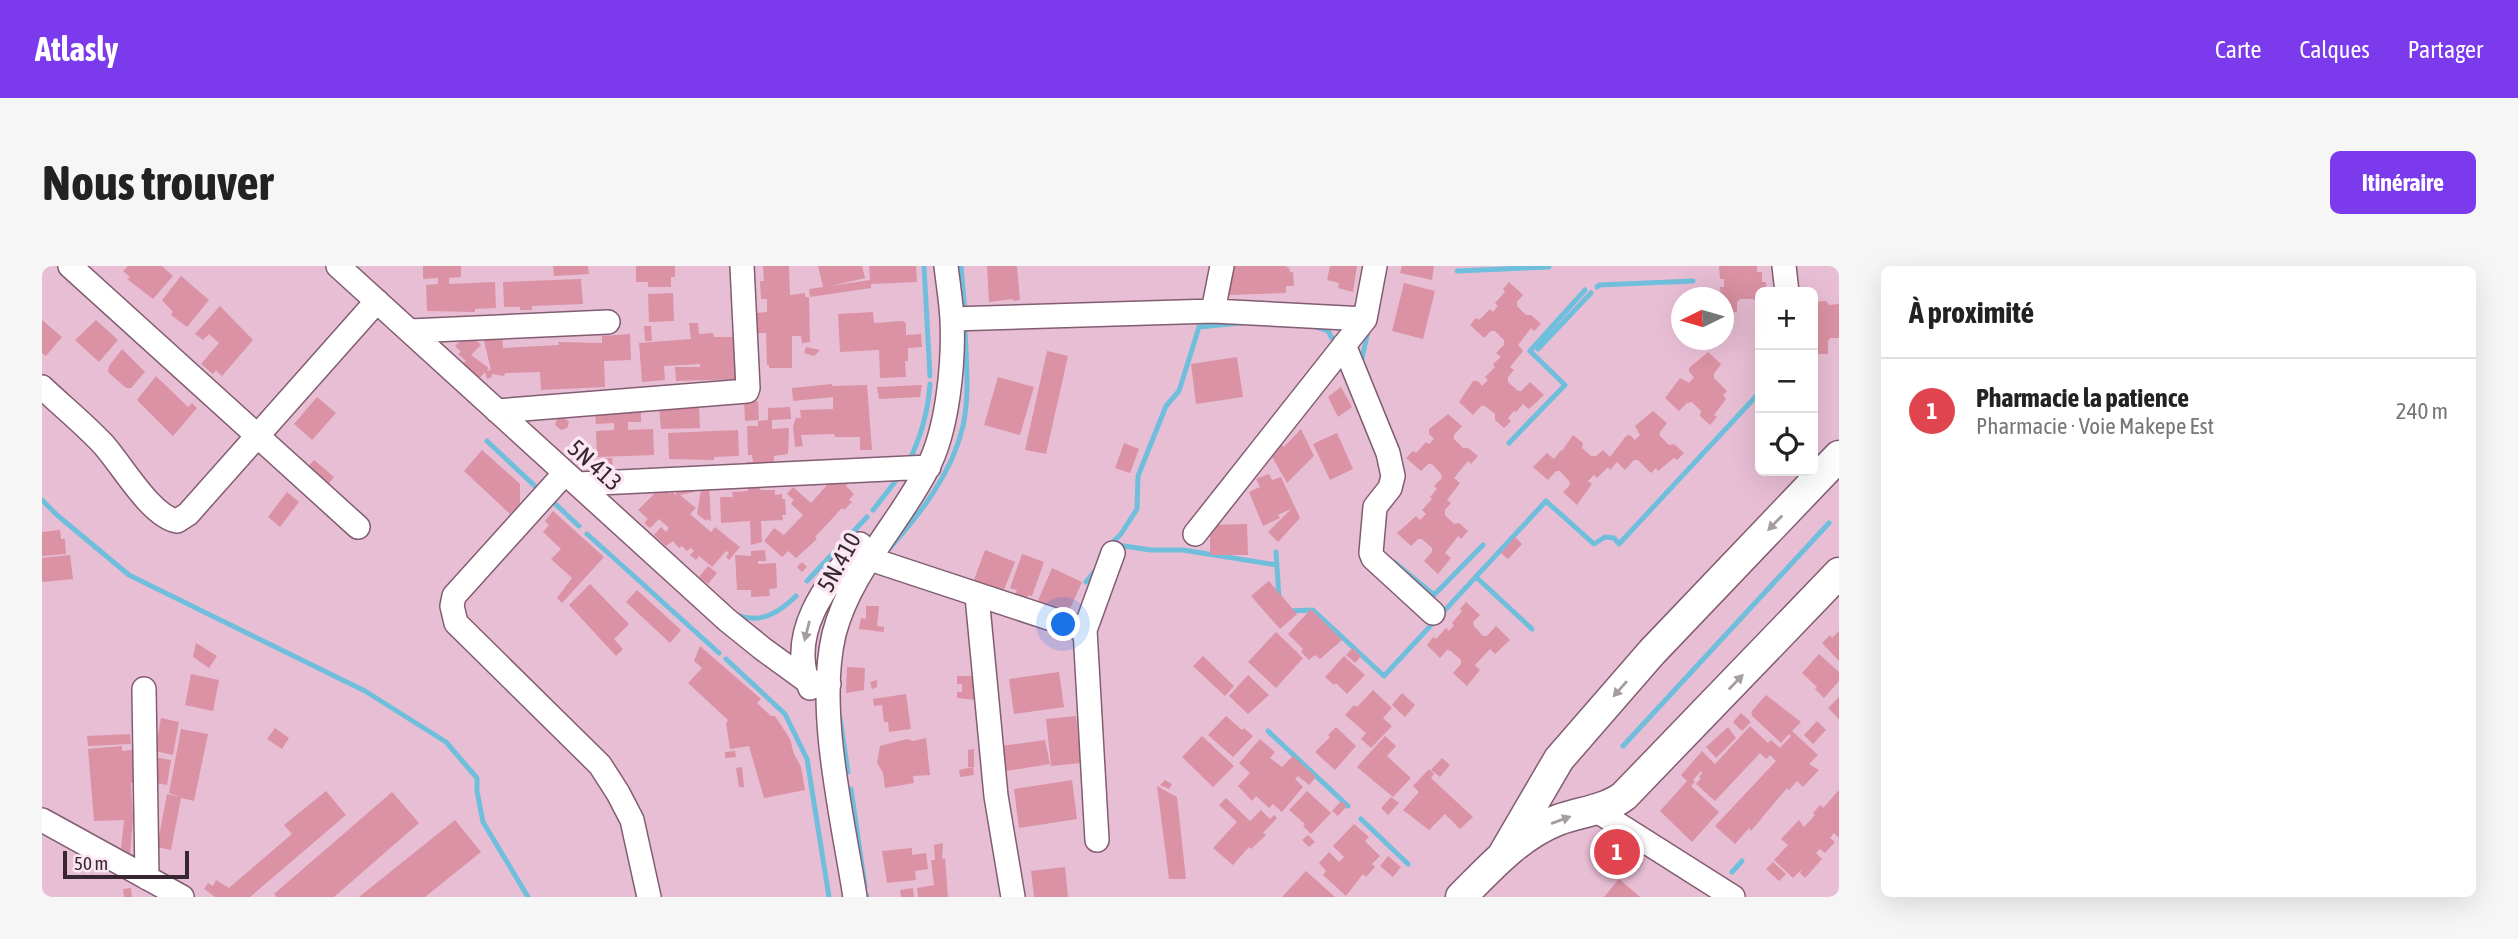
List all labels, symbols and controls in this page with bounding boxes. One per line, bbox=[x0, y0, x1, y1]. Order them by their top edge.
text: Atlasly bbox=[35, 30, 118, 68]
text: Carte bbox=[2215, 36, 2261, 63]
text: Calques bbox=[2299, 36, 2370, 63]
text: Partager bbox=[2408, 36, 2483, 63]
button: Itinéraire bbox=[2330, 151, 2476, 214]
text: Nous trouver bbox=[42, 154, 273, 210]
north arrow bbox=[1671, 287, 1734, 350]
map controls bbox=[1755, 287, 1818, 476]
button: + bbox=[1755, 287, 1818, 350]
text: À proximité bbox=[1909, 295, 2034, 329]
button: − bbox=[1755, 350, 1818, 413]
text: Pharmacie la patience bbox=[1976, 383, 2189, 413]
text: 1 bbox=[1927, 398, 1937, 424]
text: 240 m bbox=[2396, 398, 2448, 424]
button: locate bbox=[1755, 413, 1818, 476]
text: Pharmacie · Voie Makepe Est bbox=[1976, 413, 2214, 439]
street label: 5N 413 bbox=[563, 434, 627, 496]
one-way arrow bbox=[1768, 514, 1784, 531]
street label: 5N.410 bbox=[812, 528, 866, 596]
your location bbox=[1046, 607, 1080, 641]
one-way arrow bbox=[801, 620, 812, 642]
one-way arrow bbox=[1727, 674, 1743, 691]
one-way arrow bbox=[1612, 680, 1628, 698]
one-way arrow bbox=[1551, 814, 1572, 825]
pin: 1 bbox=[1594, 826, 1640, 878]
scale bar bbox=[63, 848, 189, 880]
text: 50 m bbox=[74, 852, 108, 874]

